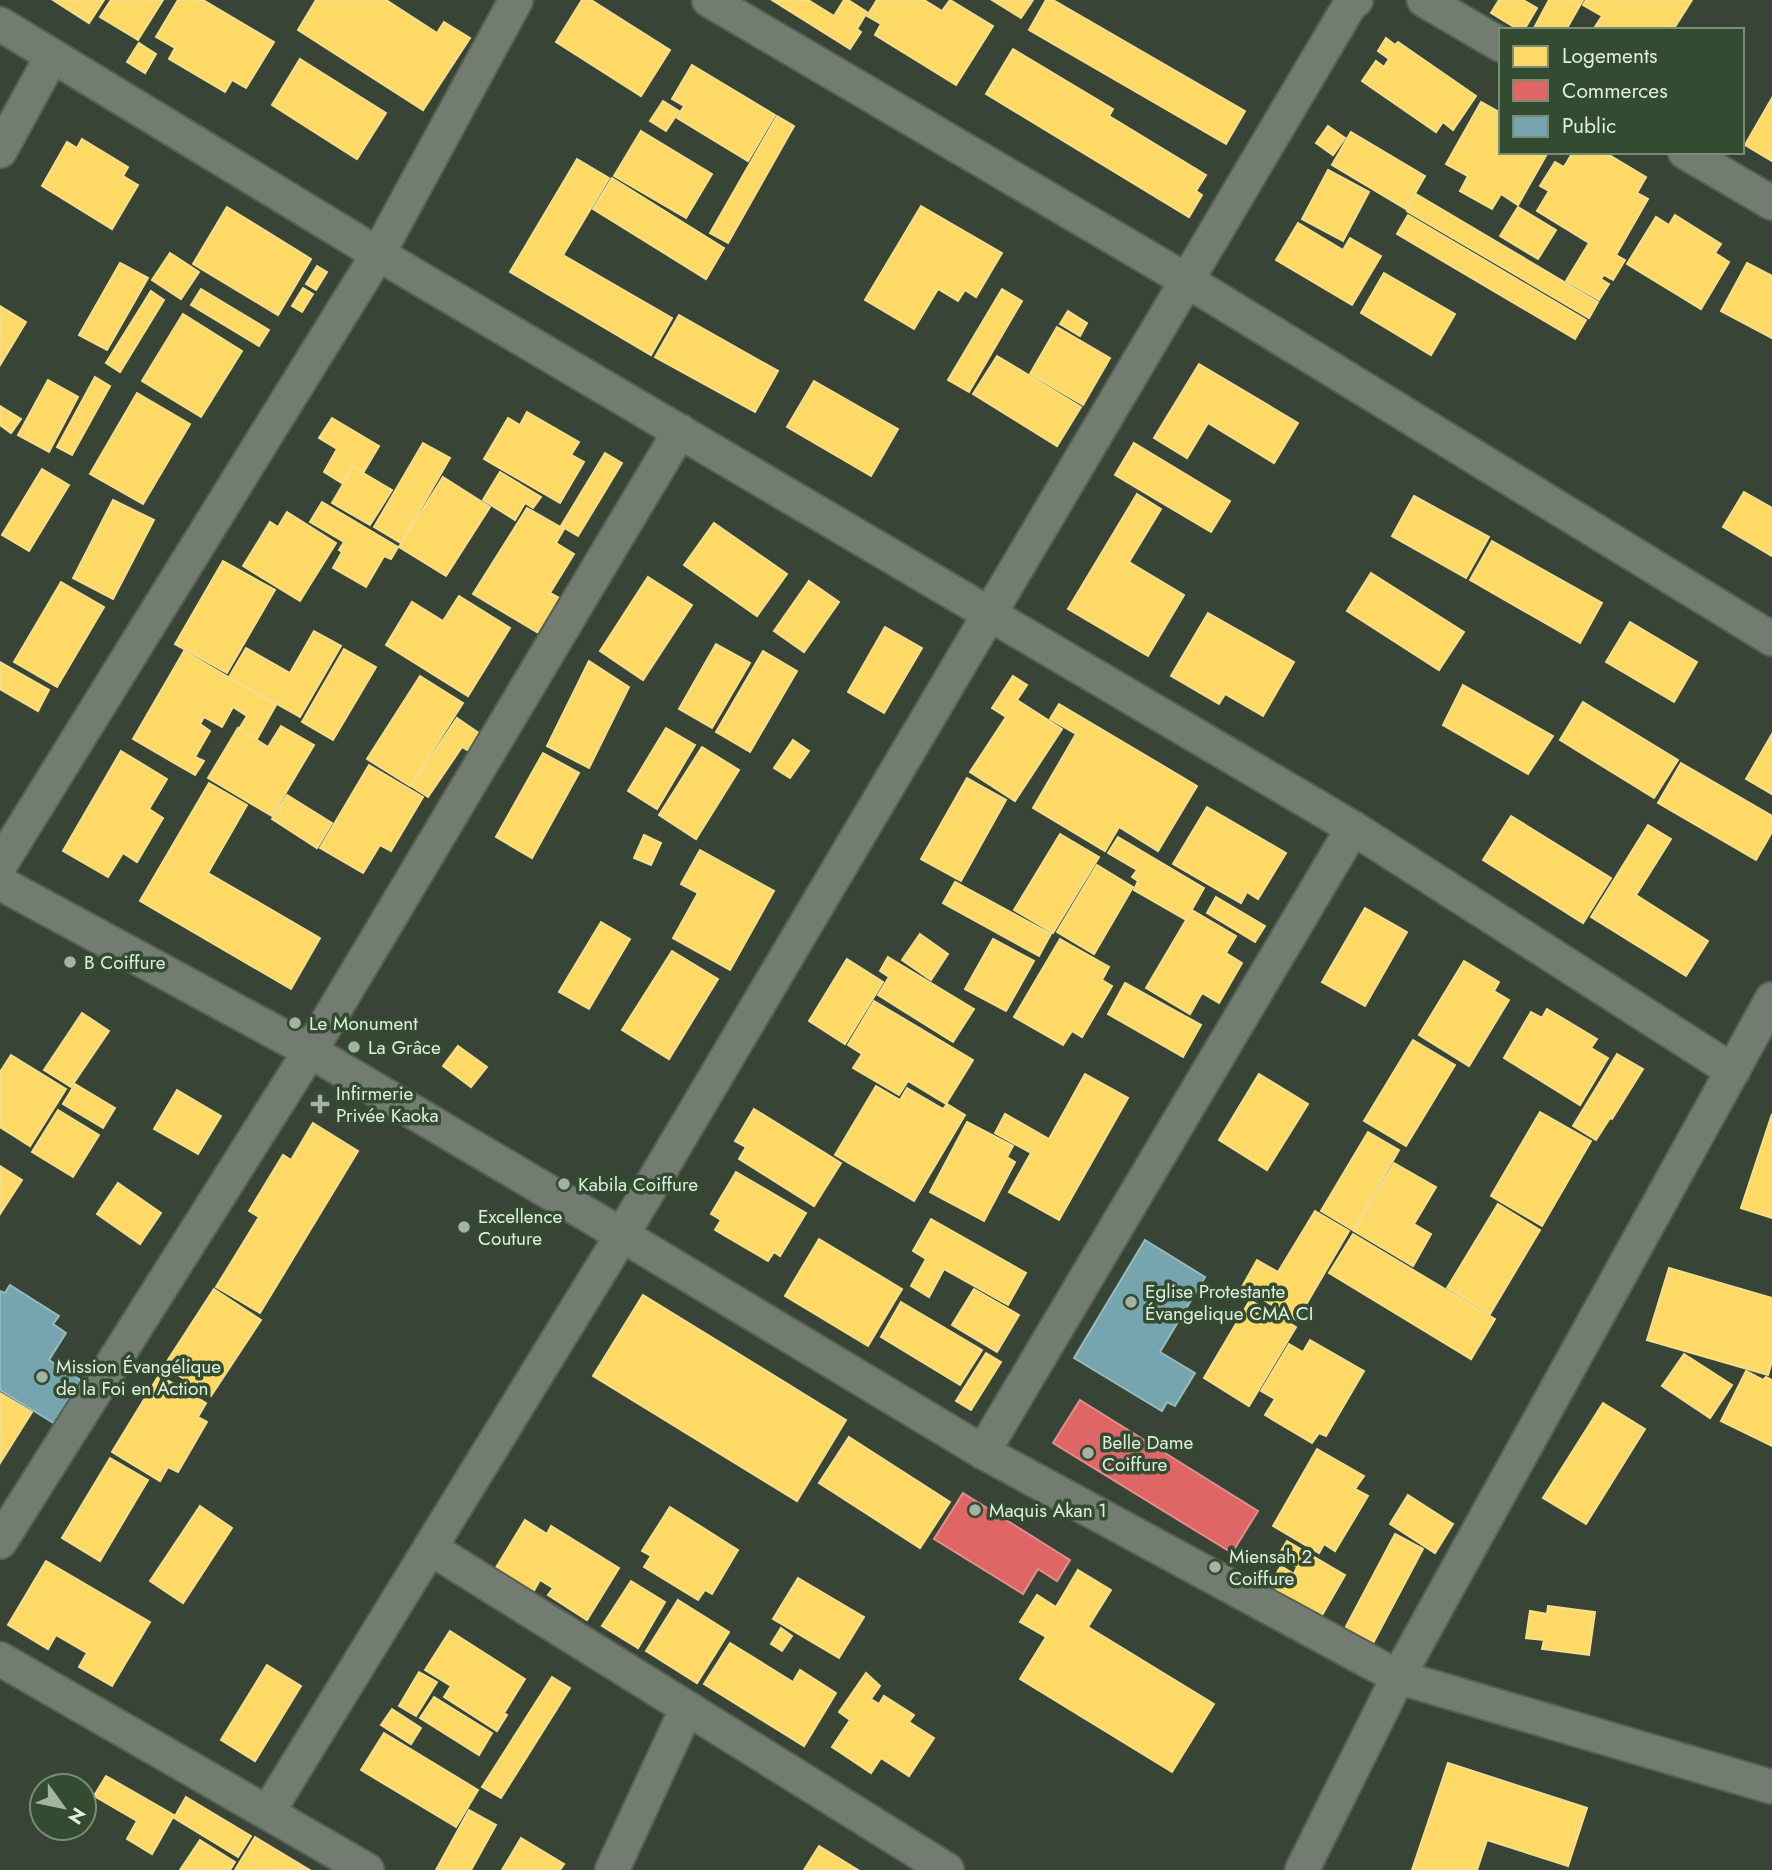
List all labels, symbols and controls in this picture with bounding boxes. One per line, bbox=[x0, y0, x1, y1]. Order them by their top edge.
legend bbox=[1499, 28, 1744, 154]
text: Logements bbox=[1562, 41, 1657, 71]
text: Commerces bbox=[1562, 76, 1668, 106]
text: Public bbox=[1562, 111, 1616, 141]
place label: B Coiffure bbox=[84, 949, 166, 976]
marker: B Coiffure bbox=[62, 954, 78, 970]
place label: Le Monument bbox=[309, 1010, 418, 1037]
marker: Le Monument bbox=[287, 1015, 303, 1031]
place label: La Grâce bbox=[368, 1034, 441, 1061]
marker: La Grâce bbox=[346, 1039, 362, 1055]
place label: Infirmerie Privée Kaoka bbox=[336, 1080, 439, 1129]
marker: Infirmerie Privée Kaoka bbox=[310, 1094, 330, 1114]
place label: Kabila Coiffure bbox=[578, 1171, 698, 1198]
marker: Kabila Coiffure bbox=[556, 1176, 572, 1192]
place label: Excellence Couture bbox=[478, 1203, 563, 1252]
marker: Excellence Couture bbox=[456, 1219, 472, 1235]
place label: Eglise Protestante Évangelique CMA CI bbox=[1145, 1278, 1313, 1327]
marker: Eglise Protestante Évangelique CMA CI bbox=[1123, 1294, 1139, 1310]
place label: Mission Évangélique de la Foi en Action bbox=[56, 1353, 221, 1402]
marker: Mission Évangélique de la Foi en Action bbox=[34, 1369, 50, 1385]
place label: Belle Dame Coiffure bbox=[1102, 1429, 1193, 1478]
marker: Belle Dame Coiffure bbox=[1080, 1445, 1096, 1461]
place label: Maquis Akan 1 bbox=[989, 1497, 1107, 1524]
marker: Maquis Akan 1 bbox=[967, 1502, 983, 1518]
place label: Miensah 2 Coiffure bbox=[1229, 1543, 1312, 1592]
marker: Miensah 2 Coiffure bbox=[1207, 1559, 1223, 1575]
north arrow bbox=[28, 1772, 98, 1842]
text: N bbox=[61, 1802, 92, 1830]

